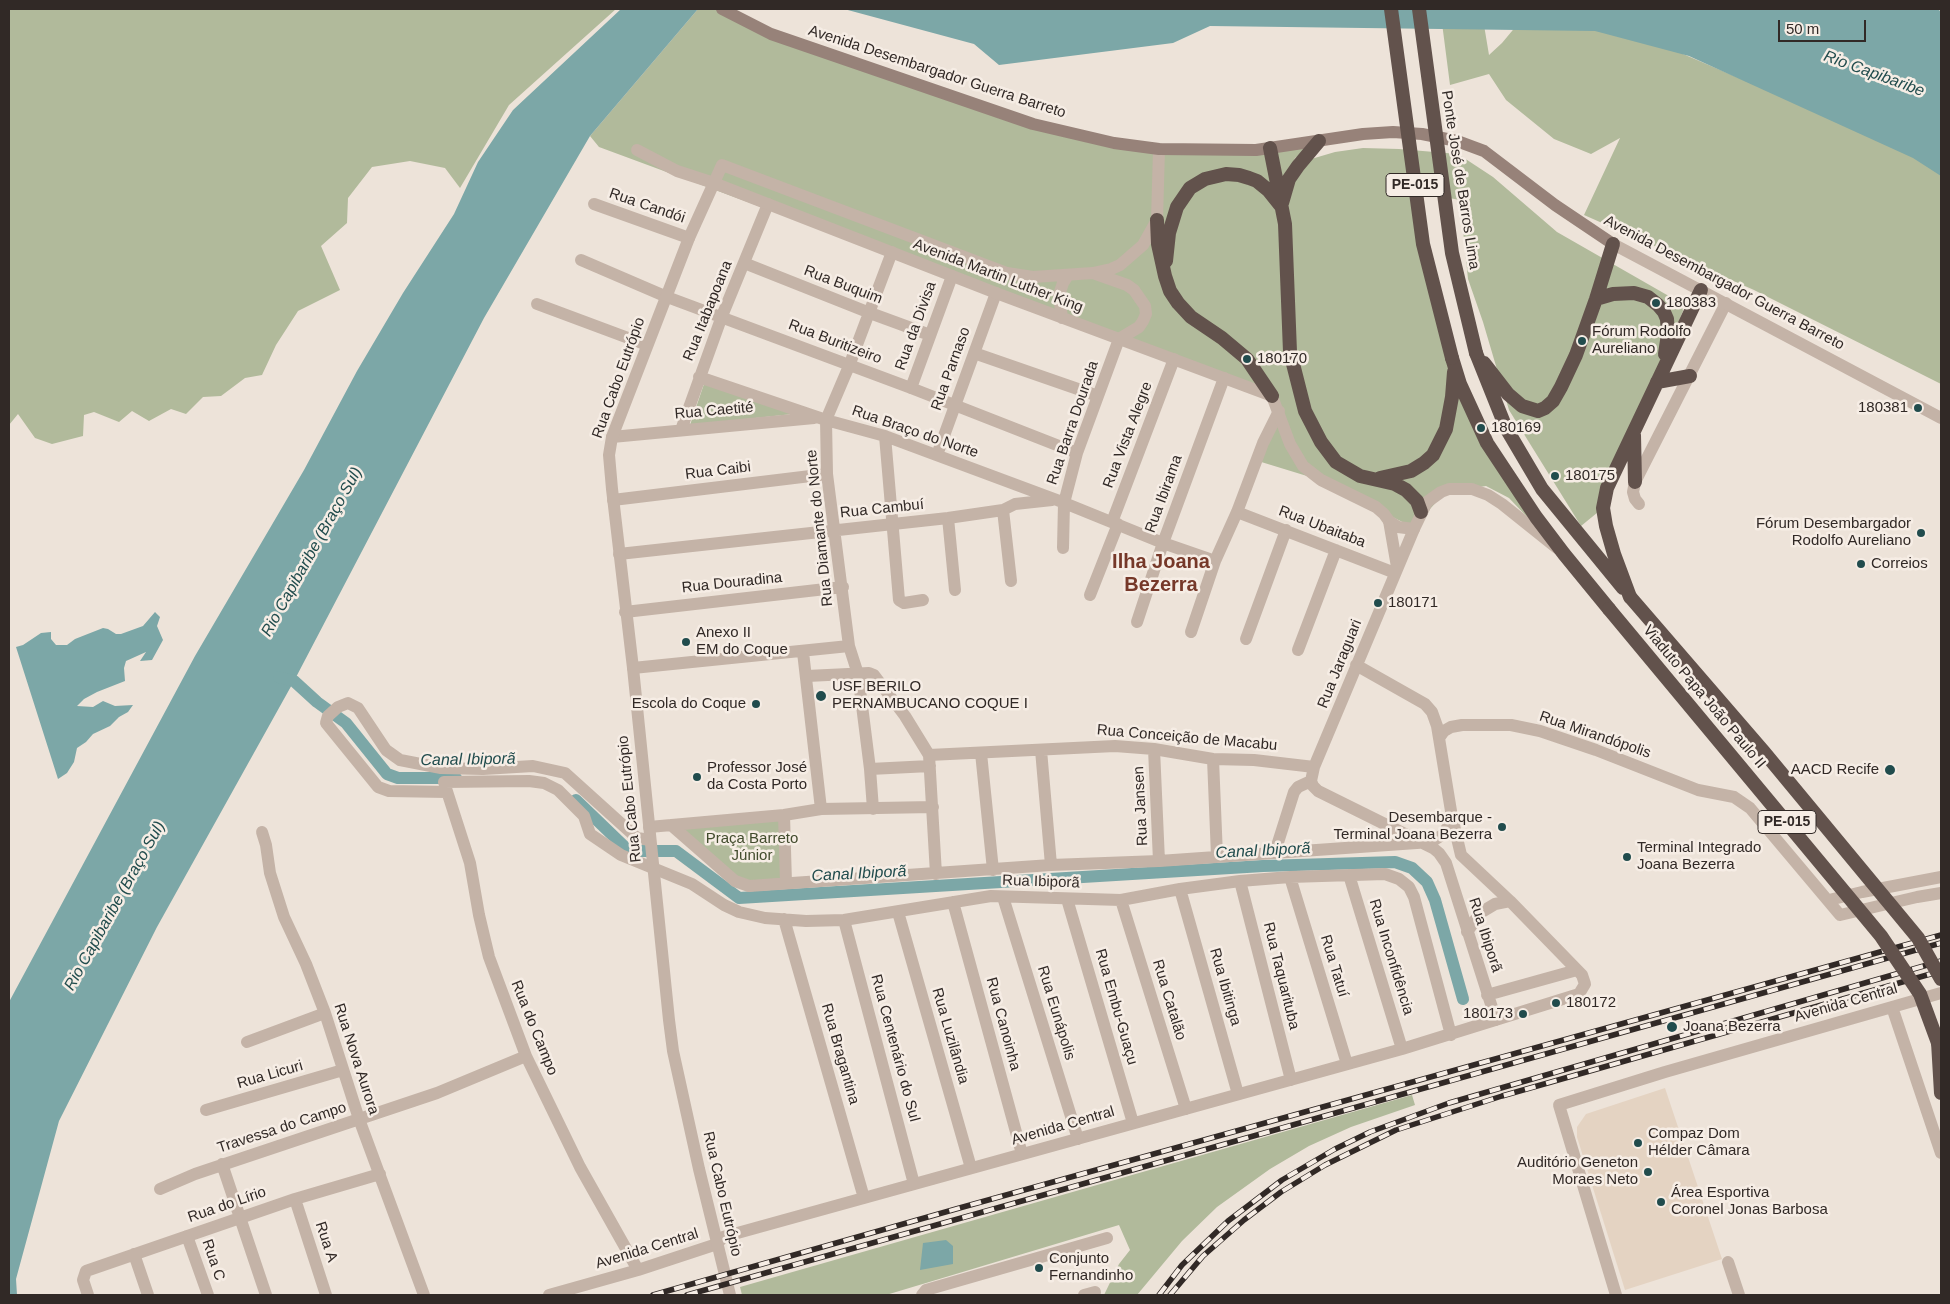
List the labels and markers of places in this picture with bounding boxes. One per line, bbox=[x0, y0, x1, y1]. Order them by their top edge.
place label: 180383 bbox=[1666, 294, 1716, 312]
marker: 180383 bbox=[1650, 297, 1662, 309]
place label: Fórum Rodolfo Aureliano bbox=[1592, 323, 1691, 358]
marker: Fórum Rodolfo Aureliano bbox=[1576, 335, 1588, 347]
place label: 180170 bbox=[1257, 350, 1307, 368]
marker: 180170 bbox=[1241, 353, 1253, 365]
place label: 180381 bbox=[1858, 399, 1908, 417]
marker: 180381 bbox=[1912, 402, 1924, 414]
place label: 180169 bbox=[1491, 419, 1541, 437]
marker: 180169 bbox=[1475, 422, 1487, 434]
place label: 180175 bbox=[1565, 467, 1615, 485]
marker: 180175 bbox=[1549, 470, 1561, 482]
place label: Fórum Desembargador Rodolfo Aureliano bbox=[1756, 515, 1911, 550]
marker: Fórum Desembargador Rodolfo Aureliano bbox=[1915, 527, 1927, 539]
place label: Correios bbox=[1871, 555, 1928, 573]
marker: Correios bbox=[1855, 558, 1867, 570]
place label: 180171 bbox=[1388, 594, 1438, 612]
marker: 180171 bbox=[1372, 597, 1384, 609]
place label: Anexo II EM do Coque bbox=[696, 624, 788, 659]
marker: Anexo II EM do Coque bbox=[680, 636, 692, 648]
place label: USF BERILO PERNAMBUCANO COQUE I bbox=[832, 678, 1028, 713]
marker: USF BERILO PERNAMBUCANO COQUE I bbox=[814, 689, 828, 703]
place label: Escola do Coque bbox=[632, 695, 746, 713]
marker: Escola do Coque bbox=[750, 698, 762, 710]
place label: Professor José da Costa Porto bbox=[707, 759, 807, 794]
place label: AACD Recife bbox=[1791, 761, 1879, 779]
marker: AACD Recife bbox=[1883, 763, 1897, 777]
marker: Professor José da Costa Porto bbox=[691, 771, 703, 783]
place label: Desembarque - Terminal Joana Bezerra bbox=[1334, 809, 1492, 844]
marker: Desembarque - Terminal Joana Bezerra bbox=[1496, 821, 1508, 833]
place label: Terminal Integrado Joana Bezerra bbox=[1637, 839, 1761, 874]
marker: Terminal Integrado Joana Bezerra bbox=[1621, 851, 1633, 863]
place label: 180172 bbox=[1566, 994, 1616, 1012]
marker: 180172 bbox=[1550, 997, 1562, 1009]
place label: 180173 bbox=[1463, 1005, 1513, 1023]
marker: 180173 bbox=[1517, 1008, 1529, 1020]
place label: Joana Bezerra bbox=[1683, 1018, 1781, 1036]
marker: Joana Bezerra bbox=[1665, 1020, 1679, 1034]
place label: Compaz Dom Hélder Câmara bbox=[1648, 1125, 1750, 1160]
marker: Compaz Dom Hélder Câmara bbox=[1632, 1137, 1644, 1149]
place label: Auditório Geneton Moraes Neto bbox=[1517, 1154, 1638, 1189]
marker: Auditório Geneton Moraes Neto bbox=[1642, 1166, 1654, 1178]
place label: Área Esportiva Coronel Jonas Barbosa bbox=[1671, 1184, 1828, 1219]
marker: Área Esportiva Coronel Jonas Barbosa bbox=[1655, 1196, 1667, 1208]
place label: Conjunto Fernandinho bbox=[1049, 1250, 1133, 1285]
marker: Conjunto Fernandinho bbox=[1033, 1262, 1045, 1274]

